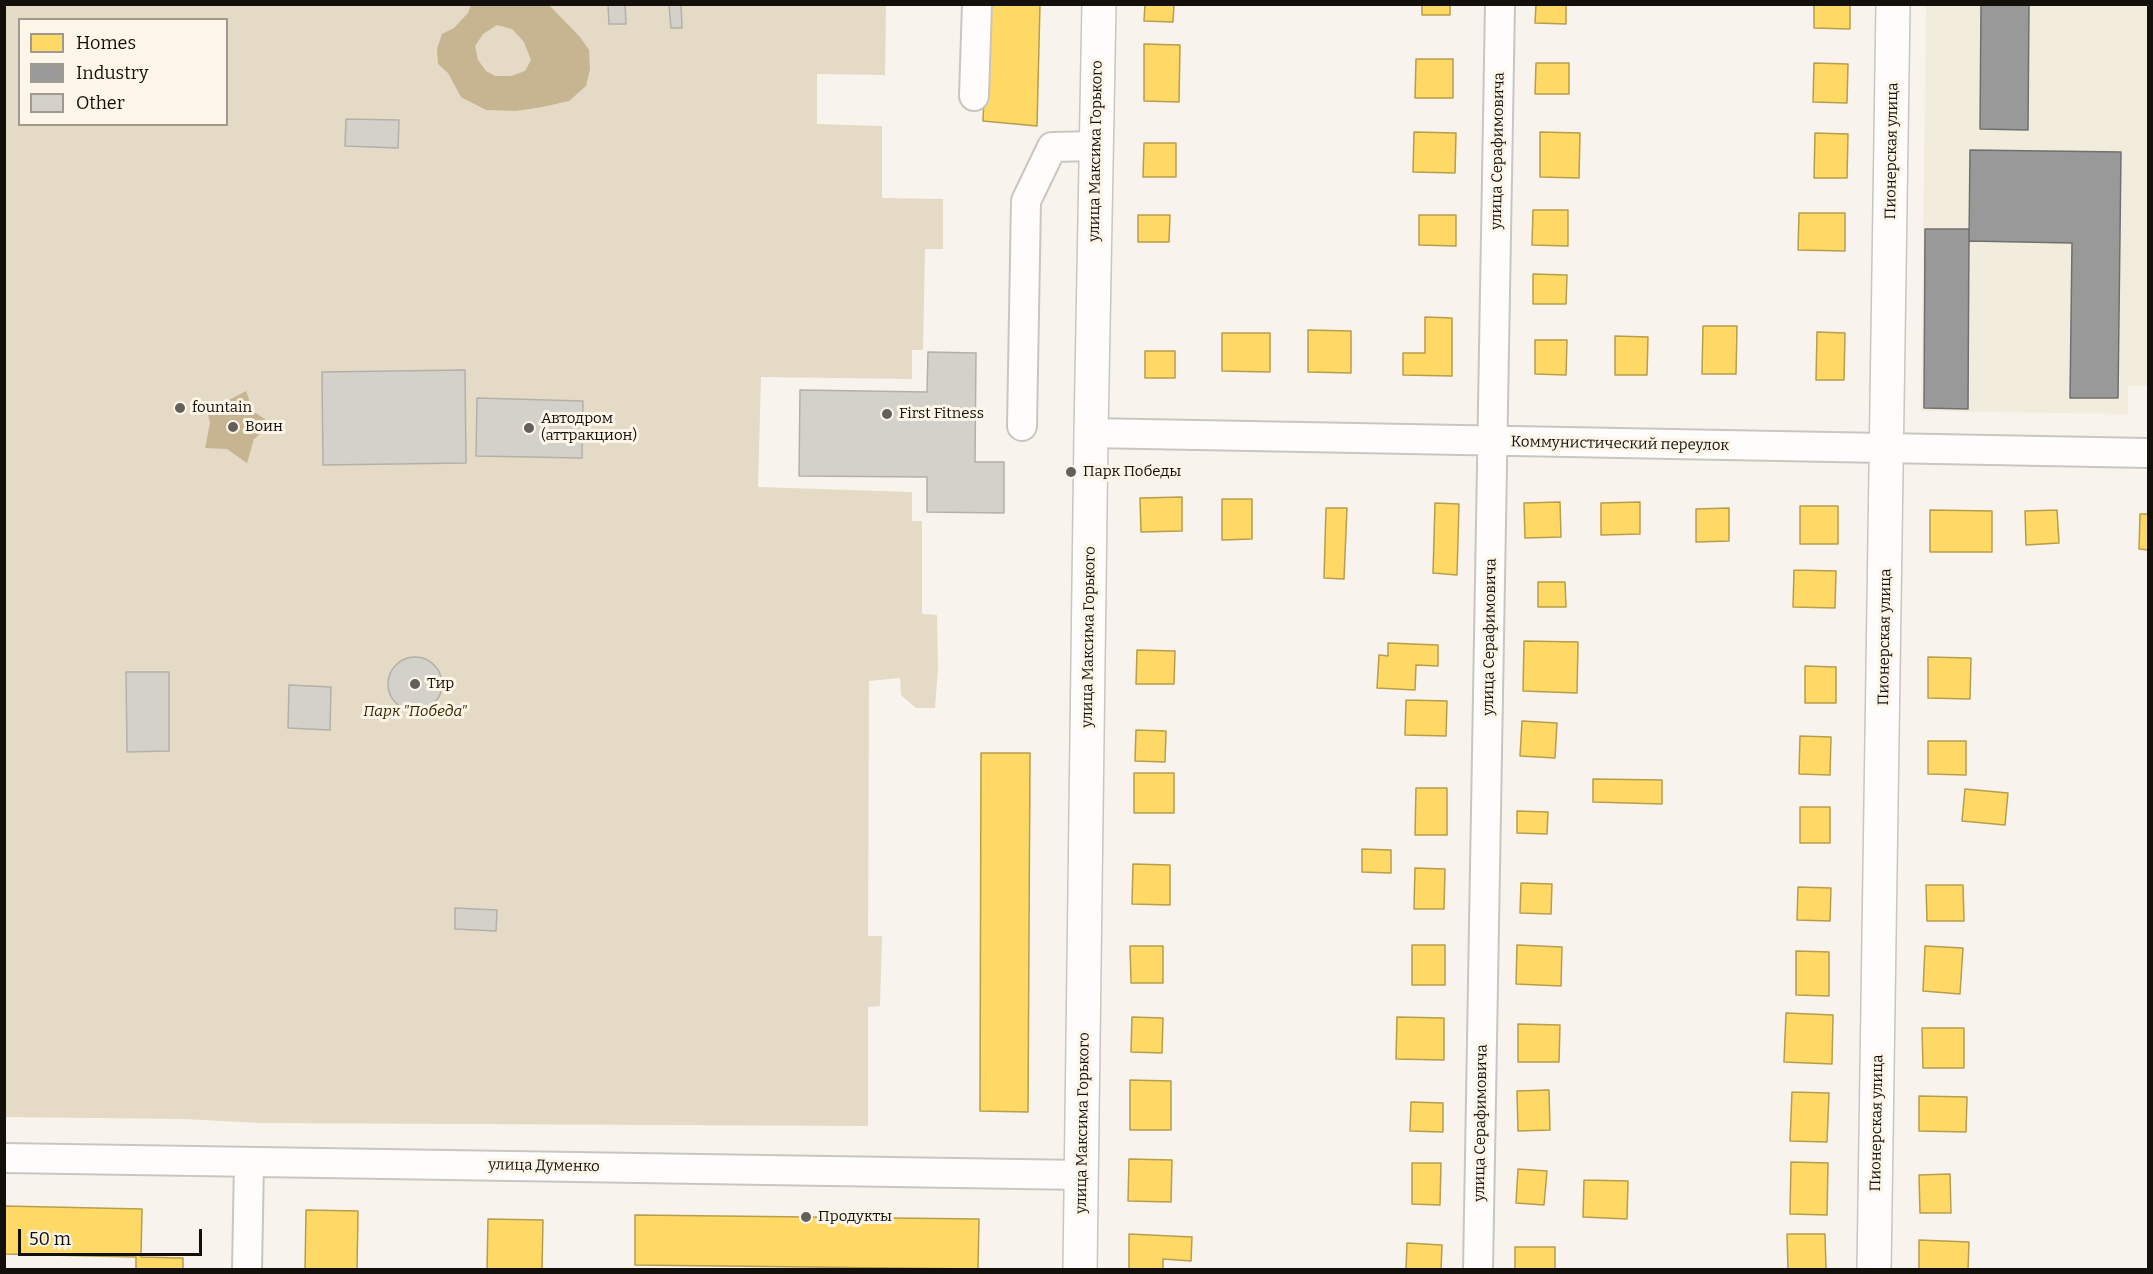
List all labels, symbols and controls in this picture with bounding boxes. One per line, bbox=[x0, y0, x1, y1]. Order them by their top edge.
legend bbox=[18, 18, 228, 126]
text: Homes bbox=[76, 32, 136, 54]
street label: улица Максима Горького bbox=[1085, 60, 1107, 242]
text: Industry bbox=[76, 62, 148, 84]
street label: улица Серафимовича bbox=[1488, 72, 1508, 230]
street label: Пионерская улица bbox=[1882, 82, 1902, 220]
text: Other bbox=[76, 92, 125, 114]
place label: fountain bbox=[192, 399, 252, 417]
marker: fountain bbox=[173, 401, 187, 415]
place label: First Fitness bbox=[899, 405, 984, 423]
marker: First Fitness bbox=[880, 407, 894, 421]
place label: Автодром (аттракцион) bbox=[541, 410, 637, 445]
place label: Воин bbox=[245, 418, 283, 436]
marker: Воин bbox=[226, 420, 240, 434]
marker: Автодром (аттракцион) bbox=[522, 421, 536, 435]
street label: Коммунистический переулок bbox=[1511, 433, 1729, 455]
place label: Парк Победы bbox=[1083, 463, 1181, 481]
marker: Парк Победы bbox=[1064, 465, 1078, 479]
street label: улица Максима Горького bbox=[1078, 546, 1100, 728]
street label: улица Серафимовича bbox=[1480, 558, 1500, 716]
street label: Пионерская улица bbox=[1875, 568, 1895, 706]
place label: Тир bbox=[427, 675, 454, 693]
marker: Тир bbox=[408, 677, 422, 691]
park label: Парк "Победа" bbox=[363, 703, 467, 721]
street label: улица Максима Горького bbox=[1072, 1032, 1094, 1214]
street label: улица Серафимовича bbox=[1471, 1044, 1491, 1202]
street label: Пионерская улица bbox=[1867, 1054, 1887, 1192]
street label: улица Думенко bbox=[488, 1156, 600, 1176]
place label: Продукты bbox=[818, 1208, 892, 1226]
marker: Продукты bbox=[799, 1210, 813, 1224]
scale bar bbox=[21, 1217, 206, 1255]
text: 50 m bbox=[29, 1228, 71, 1250]

